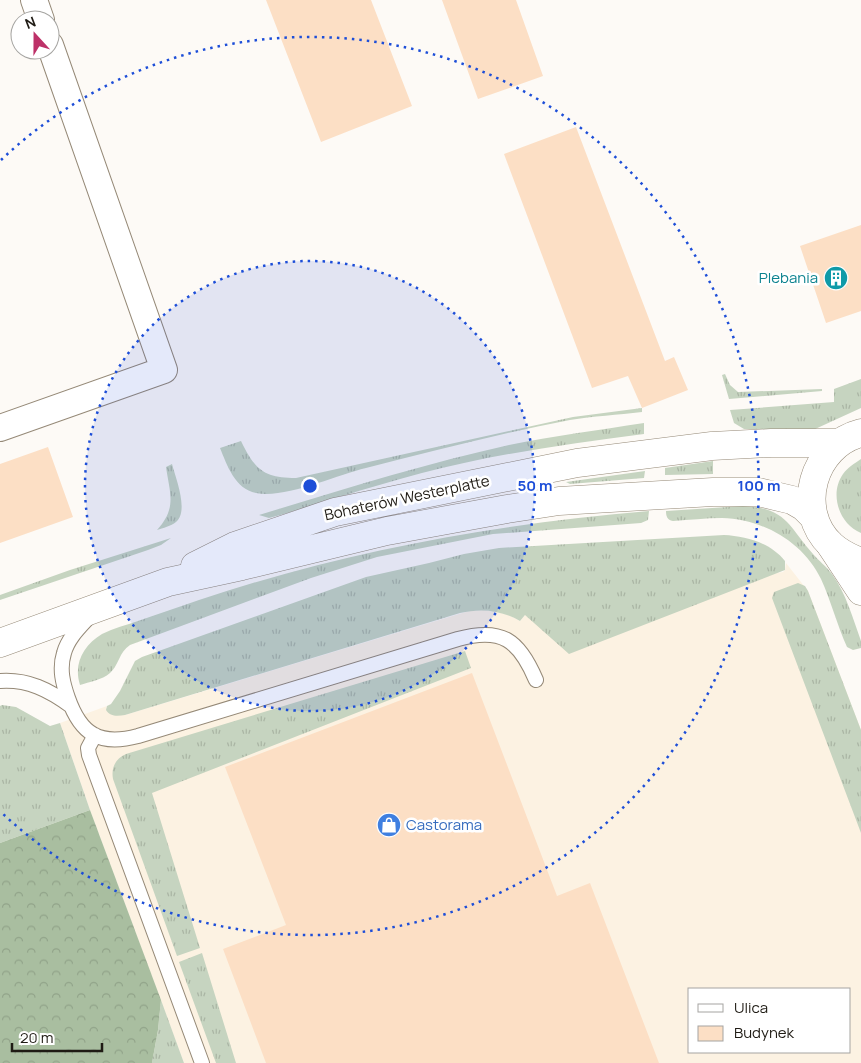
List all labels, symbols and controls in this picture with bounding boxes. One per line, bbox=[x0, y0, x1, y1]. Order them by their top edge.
north arrow bbox=[10, 10, 60, 60]
text: N bbox=[22, 12, 38, 33]
building icon: Plebania bbox=[823, 265, 849, 291]
place label: Plebania bbox=[759, 267, 818, 288]
street label: Bohaterów Westerplatte bbox=[322, 470, 492, 525]
text: 50 m bbox=[517, 475, 553, 496]
text: 100 m bbox=[738, 475, 780, 496]
centre of rings bbox=[301, 477, 319, 495]
shop icon: Castorama bbox=[376, 812, 402, 838]
place label: Castorama bbox=[406, 814, 482, 835]
legend bbox=[688, 988, 851, 1053]
text: Ulica bbox=[734, 997, 768, 1018]
scale bar bbox=[12, 1020, 102, 1052]
text: Budynek bbox=[734, 1022, 795, 1043]
text: 20 m bbox=[20, 1027, 53, 1048]

